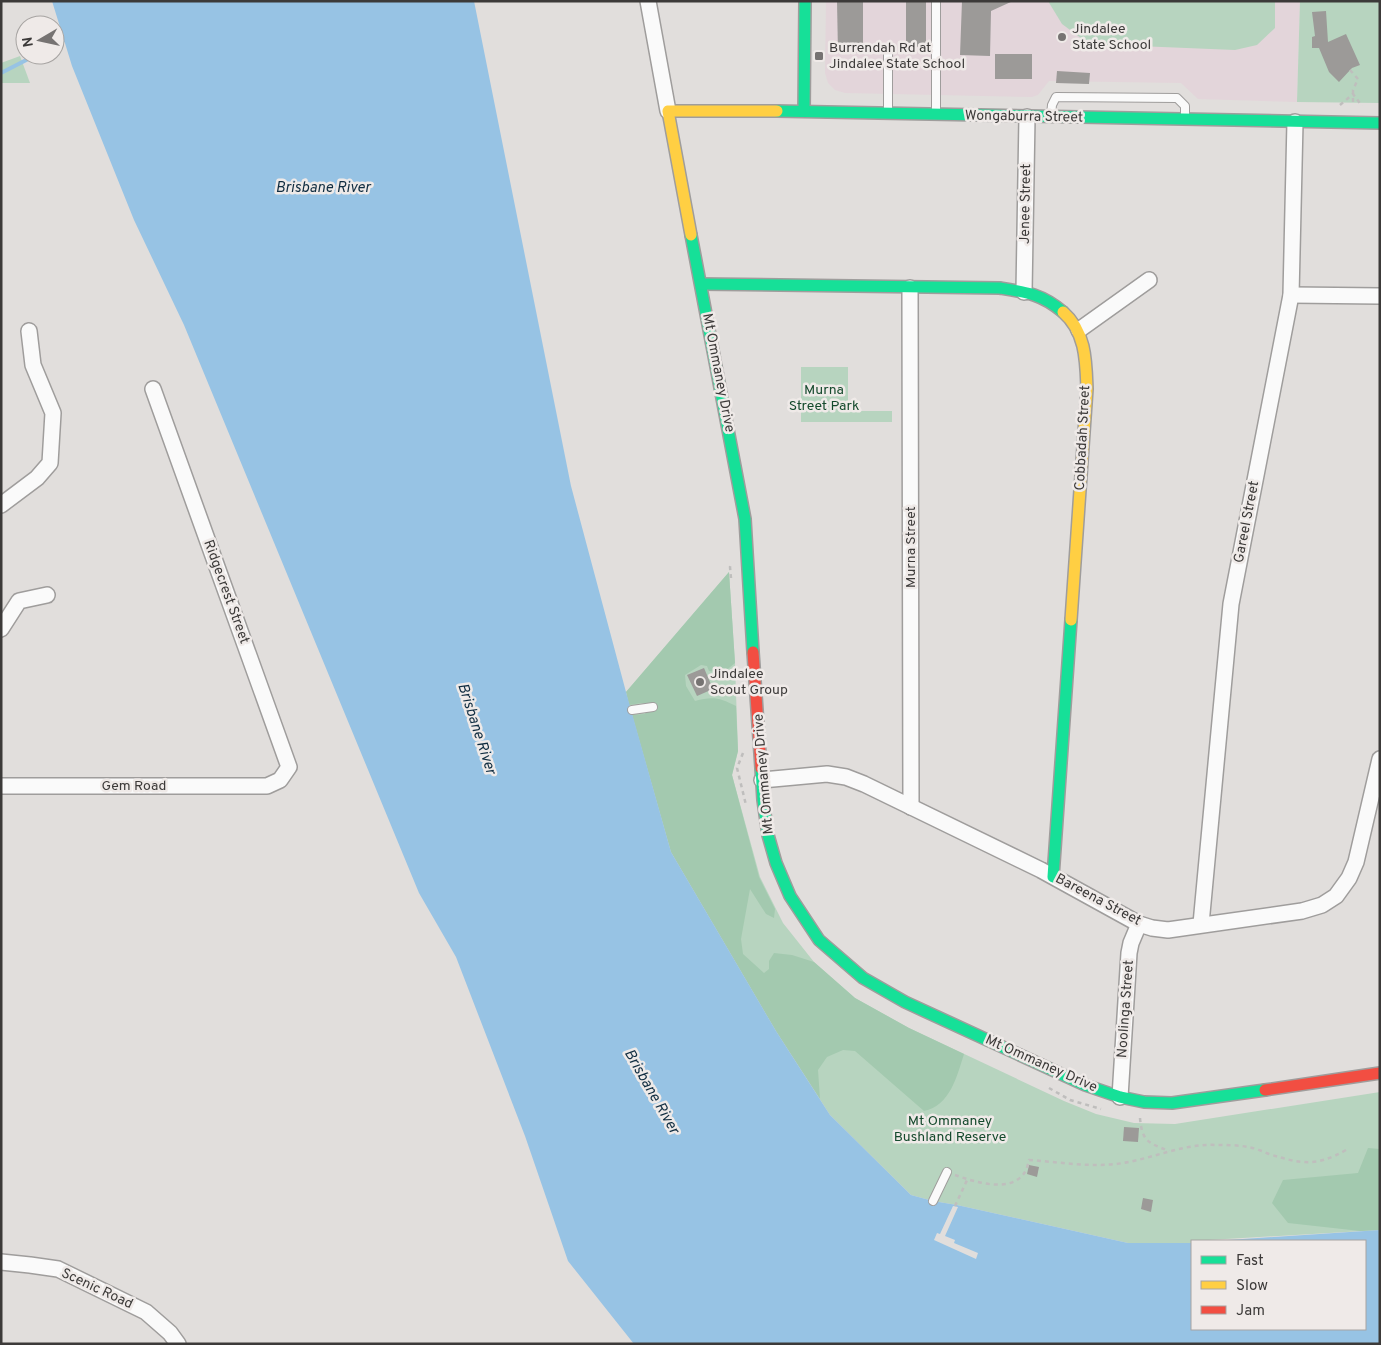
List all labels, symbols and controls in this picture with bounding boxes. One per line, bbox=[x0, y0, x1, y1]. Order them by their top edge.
north arrow bbox=[15, 15, 65, 65]
place label: Jindalee State School bbox=[1072, 21, 1151, 54]
marker: Jindalee State School bbox=[1056, 31, 1068, 43]
text: N bbox=[19, 35, 38, 48]
place label: Burrendah Rd at Jindalee State School bbox=[829, 40, 965, 73]
marker: Burrendah Rd at Jindalee State School bbox=[813, 50, 825, 62]
street label: Wongaburra Street bbox=[965, 107, 1083, 127]
street label: Jenee Street bbox=[1017, 164, 1035, 244]
water label: Brisbane River bbox=[276, 179, 372, 198]
street label: Mt Ommaney Drive bbox=[698, 312, 738, 434]
park label: Murna Street Park bbox=[789, 382, 859, 415]
street label: Cobbadah Street bbox=[1072, 385, 1094, 491]
street label: Gareel Street bbox=[1231, 480, 1263, 564]
street label: Murna Street bbox=[903, 506, 920, 588]
street label: Ridgecrest Street bbox=[199, 538, 253, 646]
place label: Jindalee Scout Group bbox=[710, 666, 788, 699]
marker: Jindalee Scout Group bbox=[694, 676, 706, 688]
water label: Brisbane River bbox=[452, 681, 500, 778]
street label: Mt Ommaney Drive bbox=[750, 713, 778, 835]
street label: Gem Road bbox=[102, 778, 166, 795]
street label: Bareena Street bbox=[1052, 870, 1144, 930]
street label: Noolinga Street bbox=[1114, 959, 1138, 1059]
street label: Mt Ommaney Drive bbox=[982, 1032, 1100, 1096]
water label: Brisbane River bbox=[619, 1046, 684, 1139]
park label: Mt Ommaney Bushland Reserve bbox=[894, 1113, 1006, 1146]
legend bbox=[1191, 1240, 1366, 1330]
text: Fast bbox=[1236, 1252, 1264, 1271]
street label: Scenic Road bbox=[58, 1265, 136, 1313]
text: Slow bbox=[1236, 1277, 1268, 1296]
text: Jam bbox=[1236, 1302, 1265, 1321]

